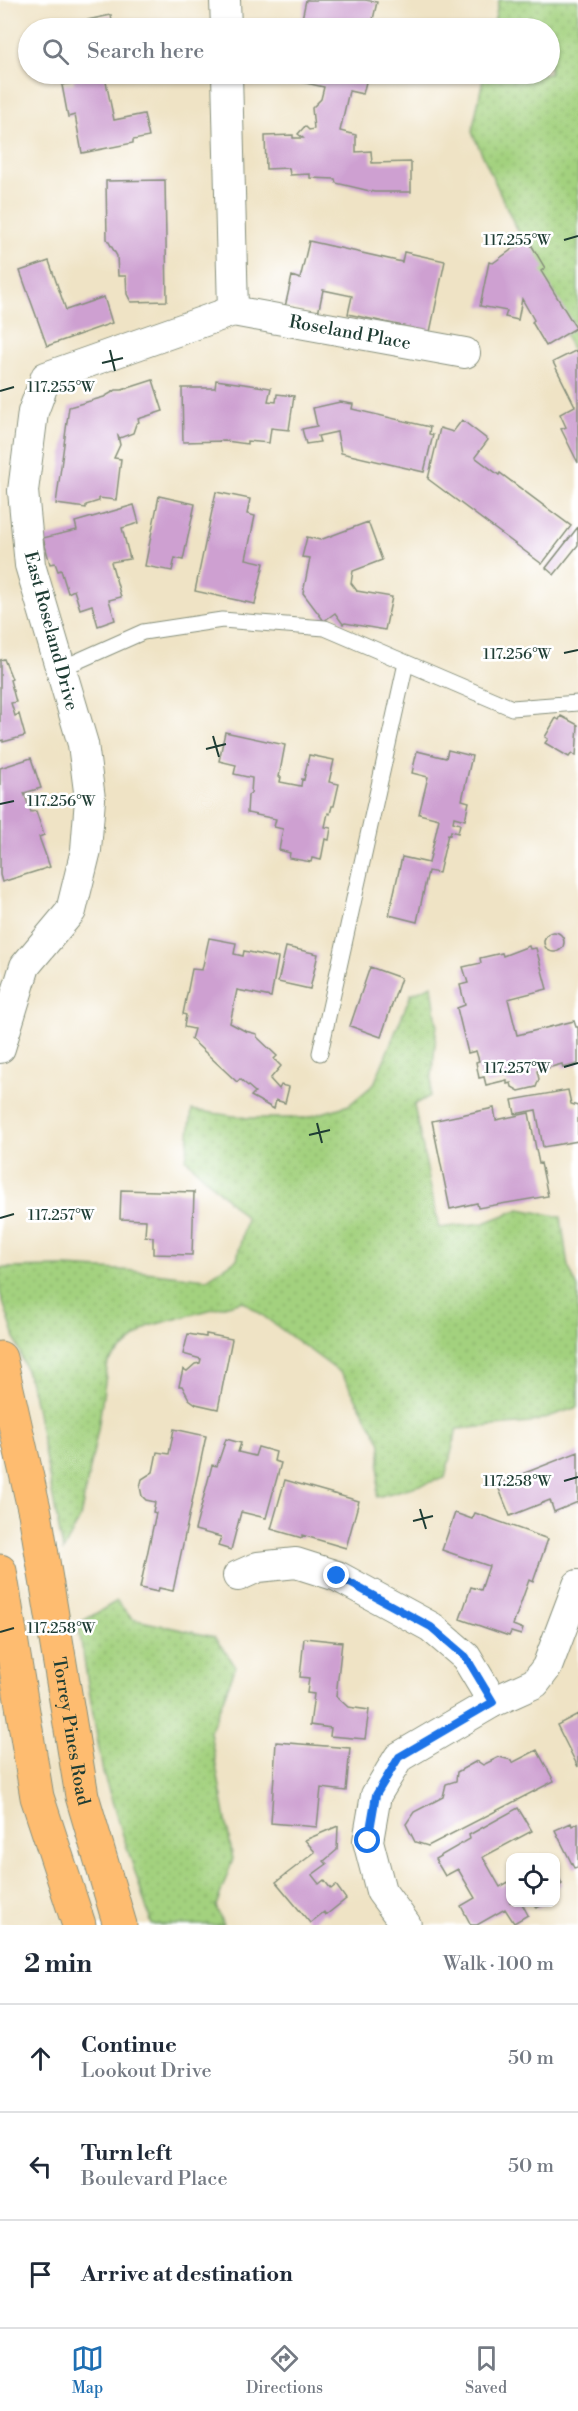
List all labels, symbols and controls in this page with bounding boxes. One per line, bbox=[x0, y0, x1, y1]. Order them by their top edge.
search box bbox=[18, 18, 560, 84]
icon: search bbox=[39, 35, 72, 68]
text: Search here bbox=[87, 38, 204, 65]
text: 117.255°W bbox=[483, 231, 551, 250]
street label: Roseland Place bbox=[287, 310, 413, 354]
text: 117.255°W bbox=[27, 378, 95, 397]
street label: East Roseland Drive bbox=[19, 549, 83, 713]
text: 117.256°W bbox=[483, 645, 551, 664]
text: 117.256°W bbox=[27, 792, 95, 811]
text: 117.257°W bbox=[484, 1059, 550, 1078]
text: 117.257°W bbox=[28, 1206, 94, 1225]
text: 117.258°W bbox=[483, 1472, 551, 1491]
route end bbox=[323, 1562, 349, 1588]
text: 117.258°W bbox=[27, 1619, 95, 1638]
street label: Torrey Pines Road bbox=[48, 1655, 96, 1809]
route start bbox=[354, 1827, 380, 1853]
map controls bbox=[506, 1853, 560, 1907]
button: locate bbox=[506, 1853, 560, 1907]
text: 2 min bbox=[24, 1948, 92, 1980]
text: Walk · 100 m bbox=[443, 1952, 554, 1977]
text: Continue bbox=[81, 2032, 177, 2059]
icon: ahead bbox=[24, 2042, 57, 2075]
text: 50 m bbox=[508, 2046, 554, 2071]
text: Lookout Drive bbox=[81, 2059, 212, 2084]
text: Turn left bbox=[81, 2140, 172, 2167]
icon: left bbox=[24, 2150, 57, 2183]
text: 50 m bbox=[508, 2154, 554, 2179]
text: Boulevard Place bbox=[81, 2167, 228, 2192]
icon: arrive bbox=[24, 2258, 57, 2291]
text: Arrive at destination bbox=[81, 2261, 293, 2288]
tab: Map bbox=[71, 2342, 104, 2398]
tab: Directions bbox=[246, 2342, 323, 2398]
tab: Saved bbox=[465, 2342, 507, 2398]

